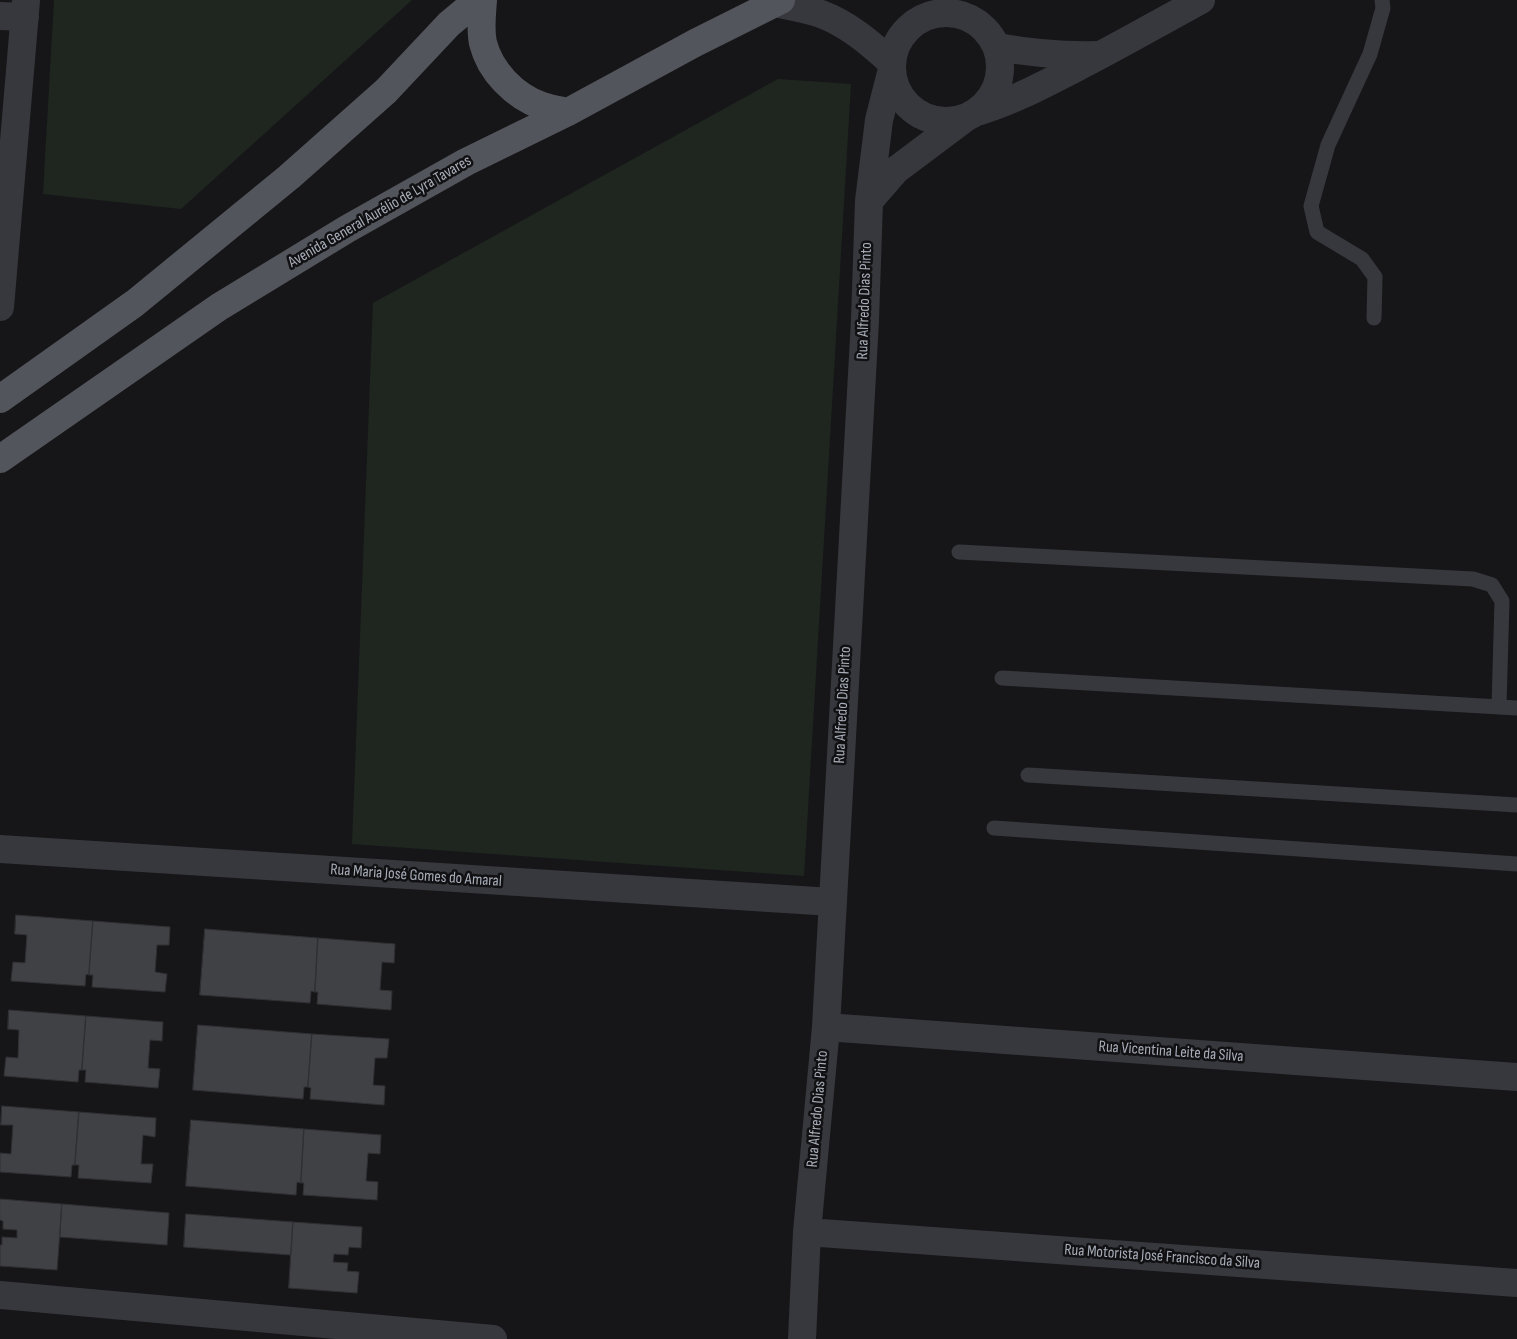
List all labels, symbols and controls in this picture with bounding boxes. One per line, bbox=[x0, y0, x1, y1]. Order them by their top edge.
street label: Avenida General Aurélio de Lyra Tavares bbox=[285, 152, 475, 272]
street label: Rua Alfredo Dias Pinto bbox=[853, 242, 877, 360]
street label: Rua Alfredo Dias Pinto bbox=[830, 646, 856, 764]
street label: Rua Maria José Gomes do Amaral bbox=[330, 860, 502, 892]
street label: Rua Vicentina Leite da Silva bbox=[1098, 1037, 1244, 1067]
street label: Rua Alfredo Dias Pinto bbox=[803, 1050, 833, 1168]
street label: Rua Motorista José Francisco da Silva bbox=[1064, 1241, 1260, 1273]

